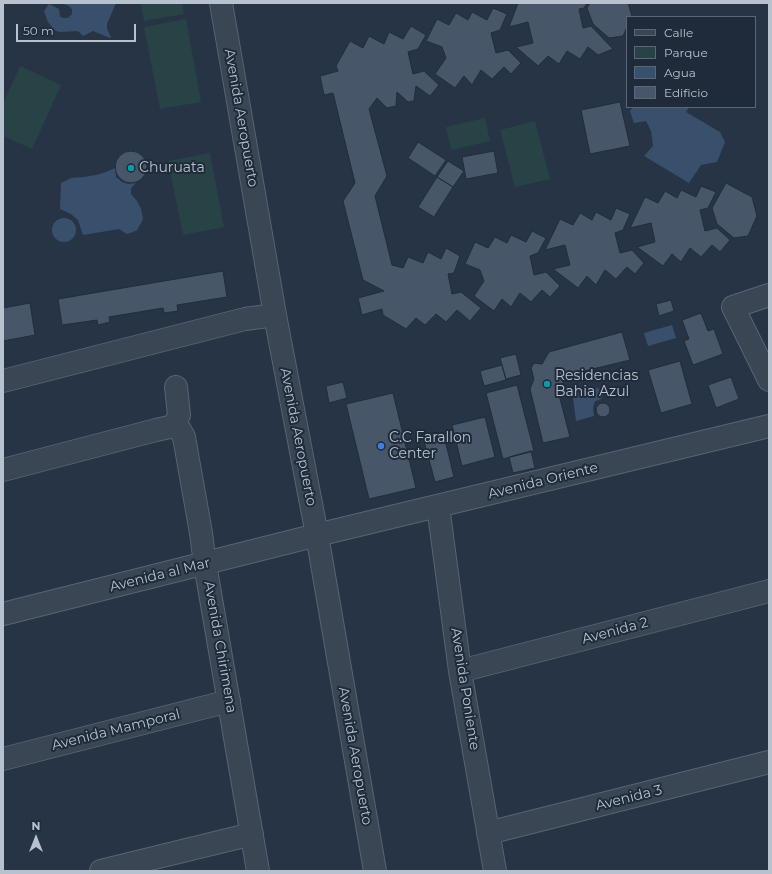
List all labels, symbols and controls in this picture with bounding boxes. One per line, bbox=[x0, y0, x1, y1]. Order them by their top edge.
scale bar bbox=[18, 16, 138, 42]
legend bbox=[626, 16, 756, 108]
text: 50 m bbox=[23, 23, 54, 38]
text: Calle bbox=[664, 25, 693, 40]
text: Parque bbox=[664, 45, 708, 60]
street label: Avenida Aeropuerto bbox=[221, 48, 261, 188]
text: Agua bbox=[664, 65, 696, 80]
text: Edificio bbox=[664, 85, 708, 100]
place label: Churuata bbox=[139, 160, 205, 176]
marker: Churuata bbox=[126, 163, 136, 173]
street label: Avenida Aeropuerto bbox=[276, 367, 320, 507]
place label: Residencias Bahia Azul bbox=[555, 368, 638, 400]
marker: Residencias Bahia Azul bbox=[542, 379, 552, 389]
place label: C.C Farallon Center bbox=[389, 430, 471, 462]
marker: C.C Farallon Center bbox=[376, 441, 386, 451]
street label: Avenida Oriente bbox=[486, 459, 600, 503]
street label: Avenida al Mar bbox=[108, 554, 212, 596]
street label: Avenida Chirimena bbox=[200, 580, 240, 714]
street label: Avenida 2 bbox=[580, 614, 650, 648]
street label: Avenida Poniente bbox=[447, 627, 483, 751]
street label: Avenida Aeropuerto bbox=[335, 686, 375, 826]
street label: Avenida Mamporal bbox=[50, 706, 182, 754]
street label: Avenida 3 bbox=[594, 782, 664, 814]
north arrow bbox=[16, 818, 56, 858]
text: N bbox=[32, 819, 40, 833]

